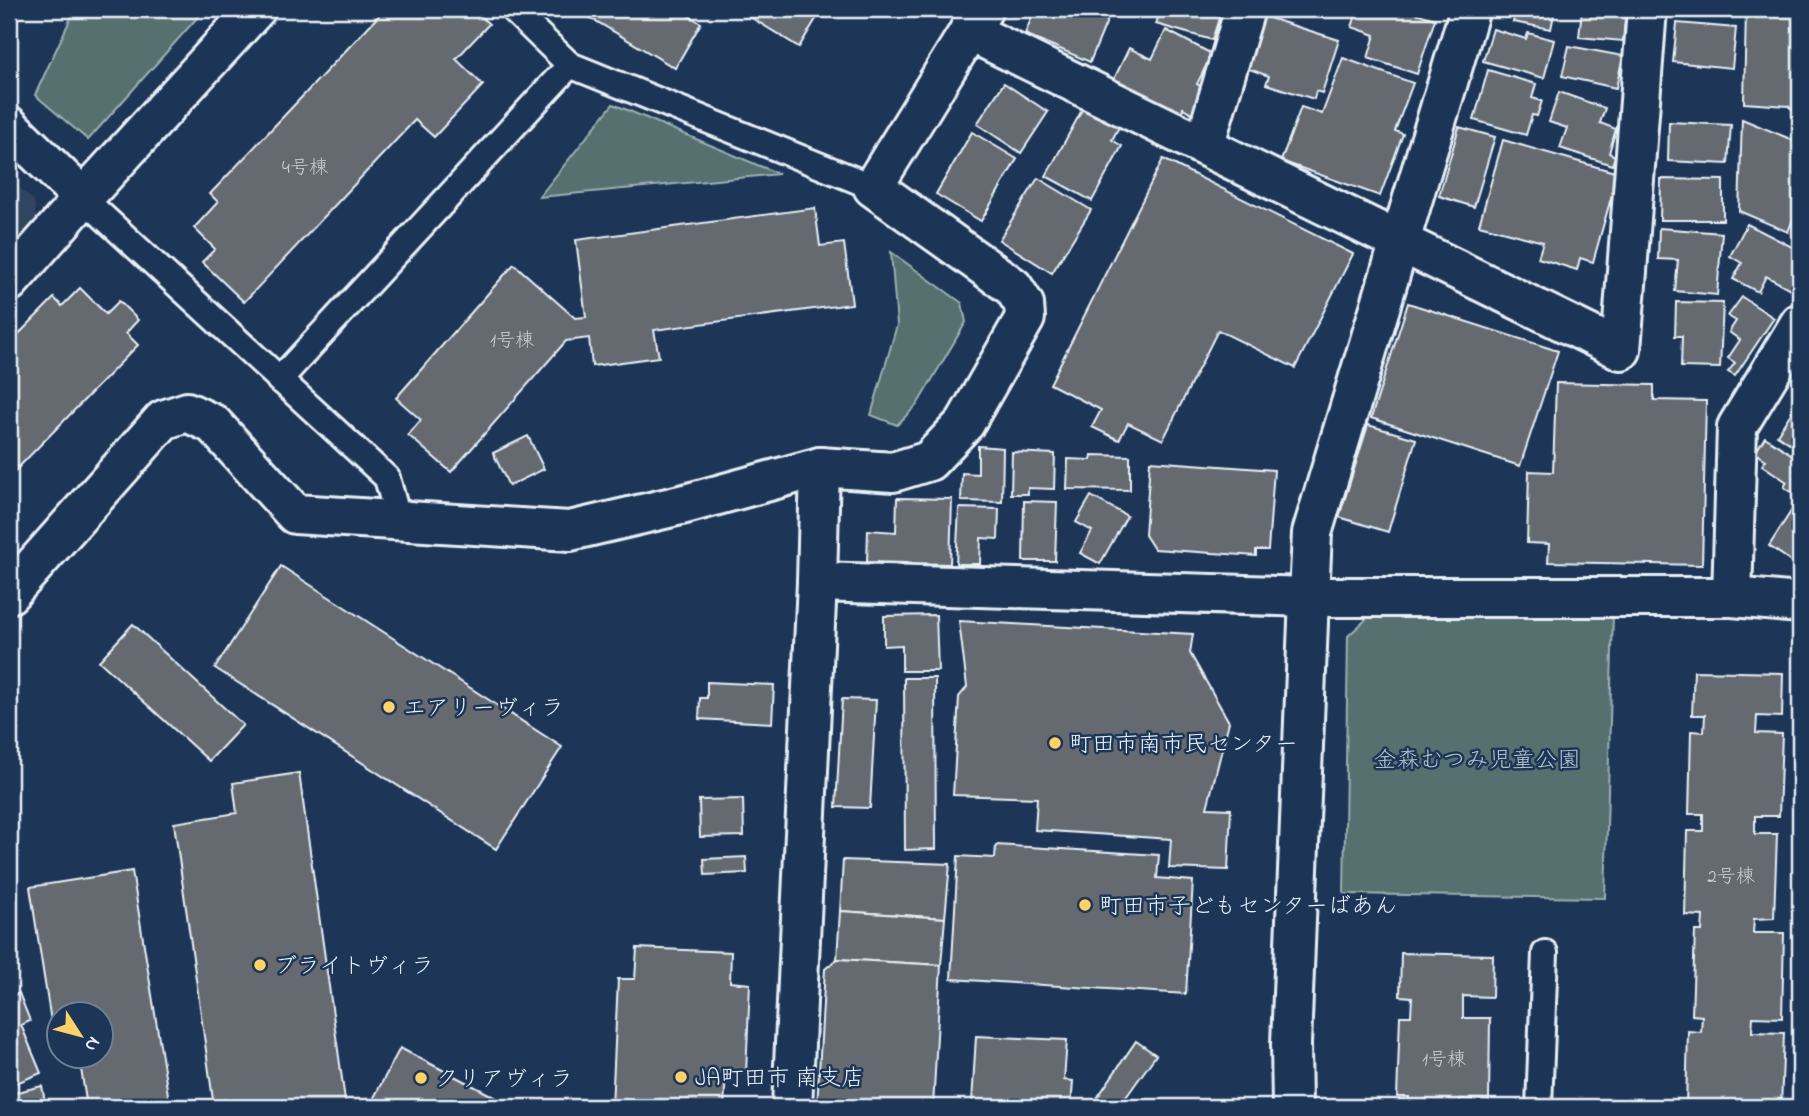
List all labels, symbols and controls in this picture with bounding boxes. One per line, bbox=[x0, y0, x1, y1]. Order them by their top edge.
house number: 4号棟 bbox=[282, 155, 328, 182]
house number: 1号棟 bbox=[490, 328, 534, 355]
place label: エアリーヴィラ bbox=[403, 693, 564, 726]
marker: エアリーヴィラ bbox=[381, 699, 397, 715]
place label: 町田市南市民センター bbox=[1069, 729, 1298, 762]
marker: 町田市南市民センター bbox=[1047, 735, 1063, 751]
park label: 金森むつみ児童公園 bbox=[1374, 745, 1581, 778]
house number: 2号棟 bbox=[1707, 864, 1755, 891]
place label: 町田市子どもセンターばあん bbox=[1099, 891, 1397, 924]
marker: 町田市子どもセンターばあん bbox=[1077, 897, 1093, 913]
place label: ブライトヴィラ bbox=[274, 951, 434, 984]
marker: ブライトヴィラ bbox=[252, 957, 268, 973]
north arrow bbox=[46, 1000, 116, 1070]
text: N bbox=[77, 1030, 106, 1057]
house number: 1号棟 bbox=[1422, 1047, 1466, 1074]
place label: JA町田市 南支店 bbox=[695, 1063, 864, 1096]
place label: クリアヴィラ bbox=[435, 1064, 573, 1097]
marker: JA町田市 南支店 bbox=[673, 1069, 689, 1085]
marker: クリアヴィラ bbox=[413, 1070, 429, 1086]

